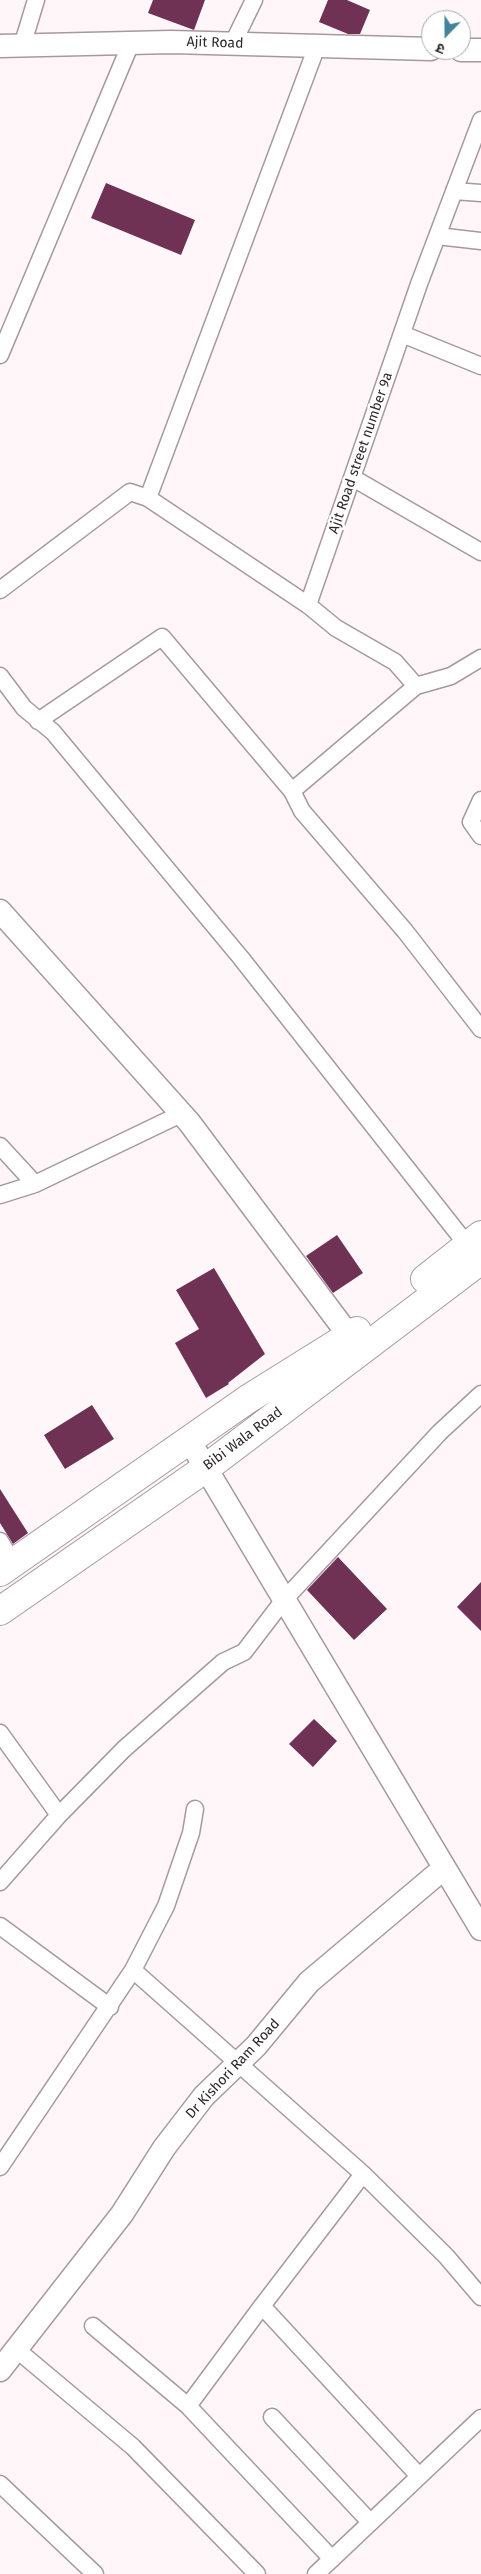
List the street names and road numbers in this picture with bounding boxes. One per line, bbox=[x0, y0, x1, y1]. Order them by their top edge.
street label: Ajit Road bbox=[186, 34, 244, 52]
street label: Ajit Road street number 9a bbox=[325, 370, 397, 536]
street label: Bibi Wala Road bbox=[200, 1404, 286, 1474]
street label: Dr Kishori Ram Road bbox=[182, 2016, 284, 2122]

